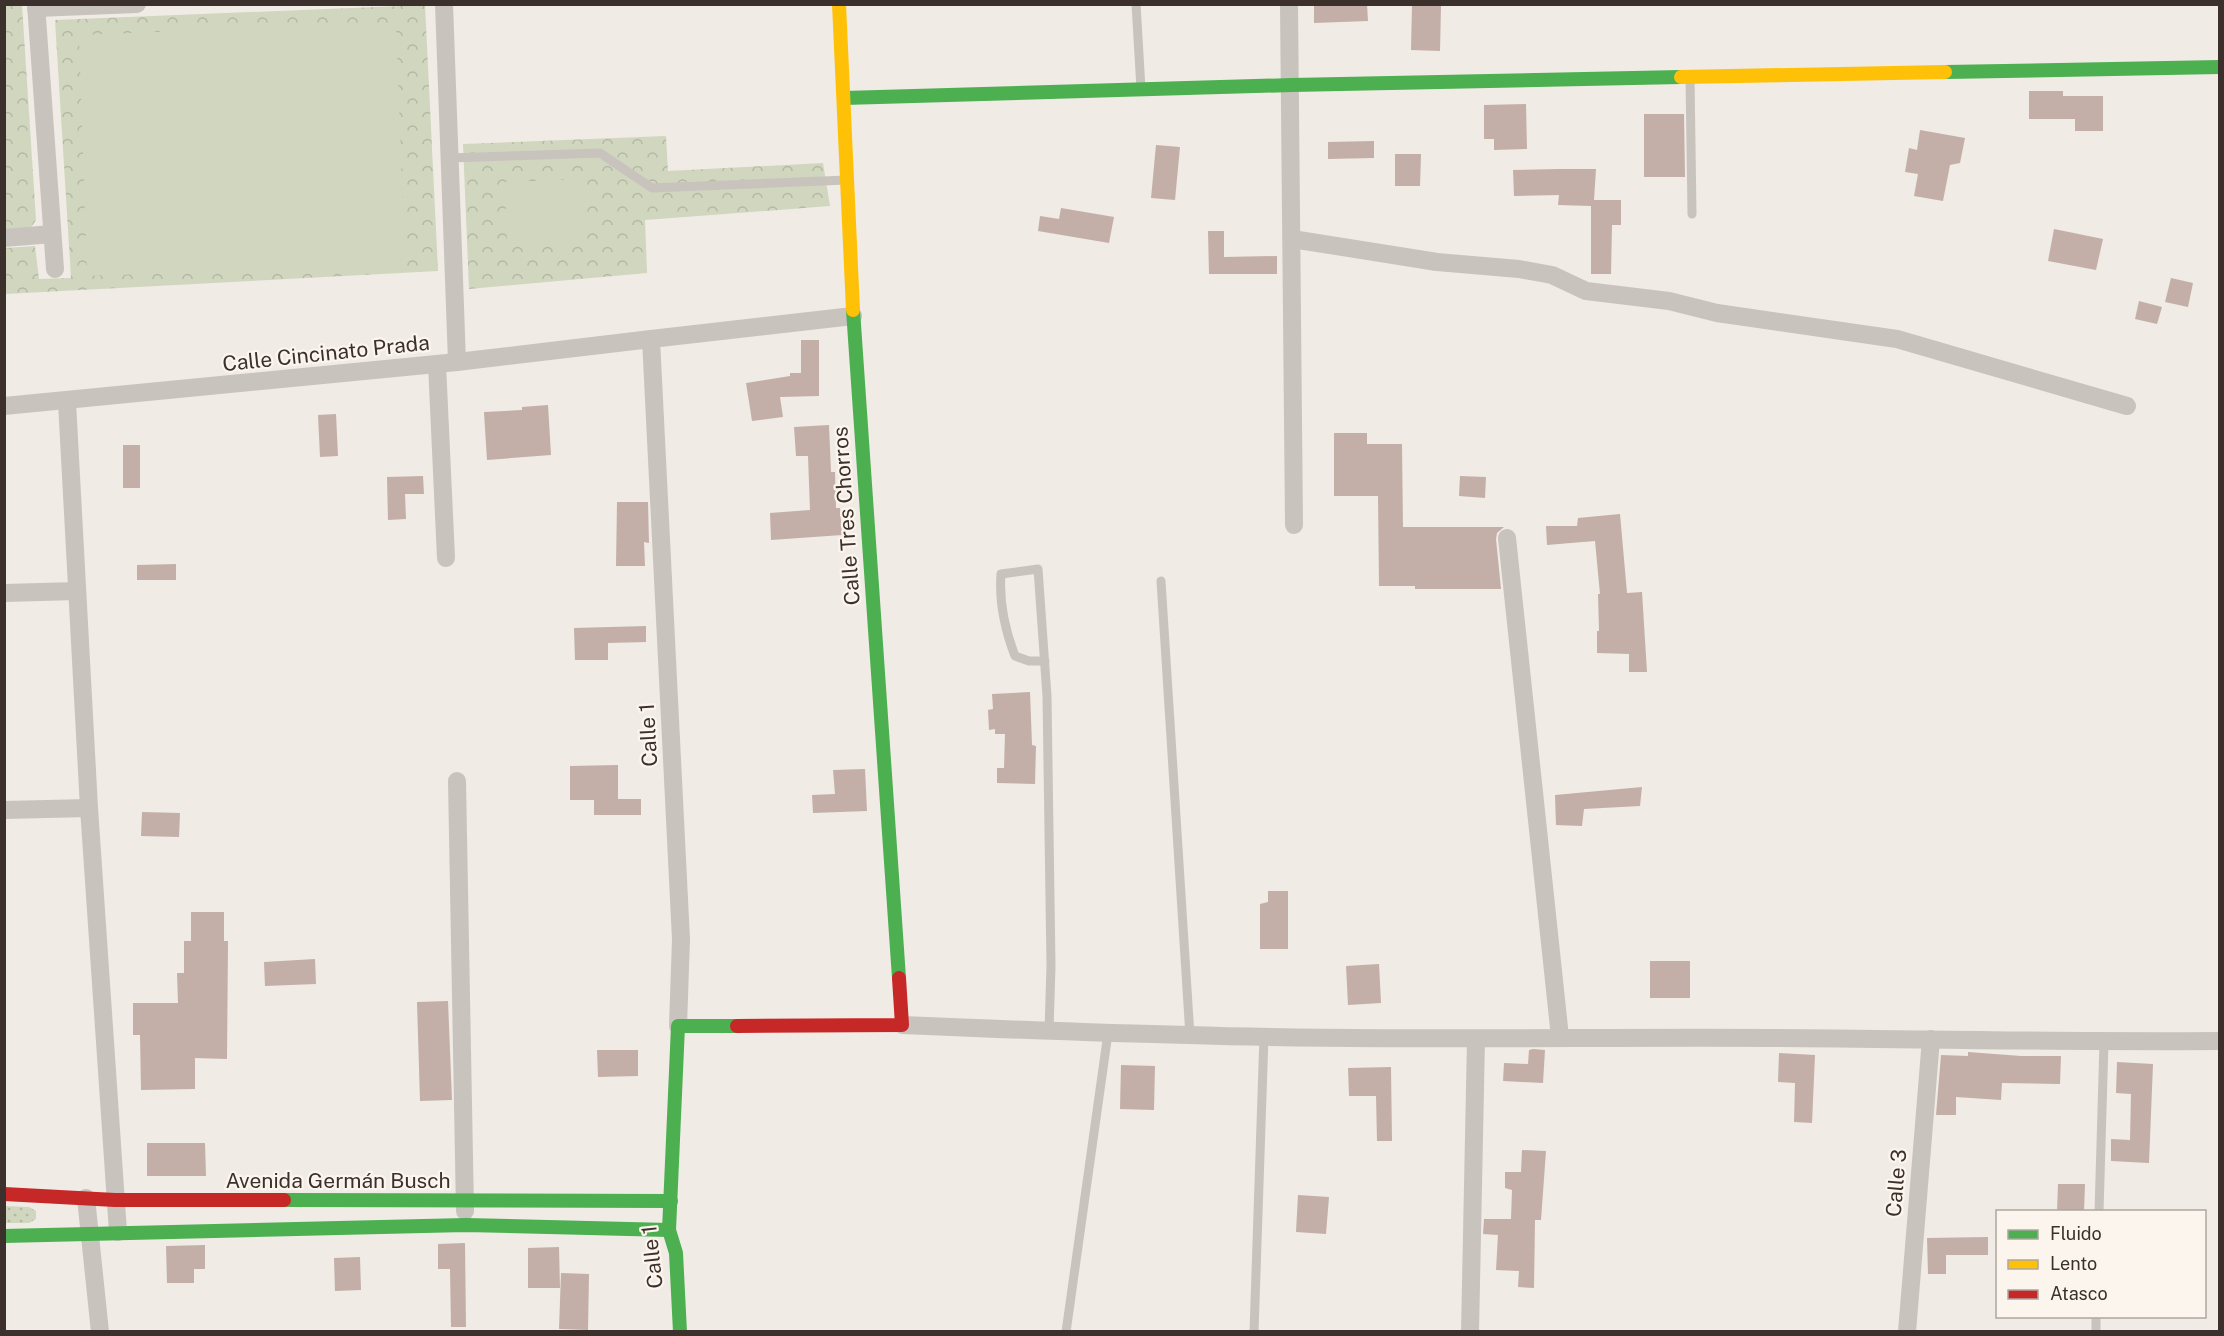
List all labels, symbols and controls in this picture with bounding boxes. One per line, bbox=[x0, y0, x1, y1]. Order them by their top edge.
street label: Calle Cincinato Prada bbox=[221, 330, 431, 376]
street label: Calle Tres Chorros bbox=[827, 426, 865, 606]
street label: Calle 1 bbox=[634, 703, 662, 767]
street label: Calle 3 bbox=[1881, 1148, 1911, 1218]
street label: Avenida Germán Busch bbox=[225, 1168, 451, 1193]
legend bbox=[1996, 1210, 2206, 1318]
text: Fluido bbox=[2050, 1223, 2102, 1244]
street label: Calle 1 bbox=[636, 1224, 668, 1290]
text: Lento bbox=[2050, 1253, 2097, 1274]
text: Atasco bbox=[2050, 1283, 2108, 1304]

